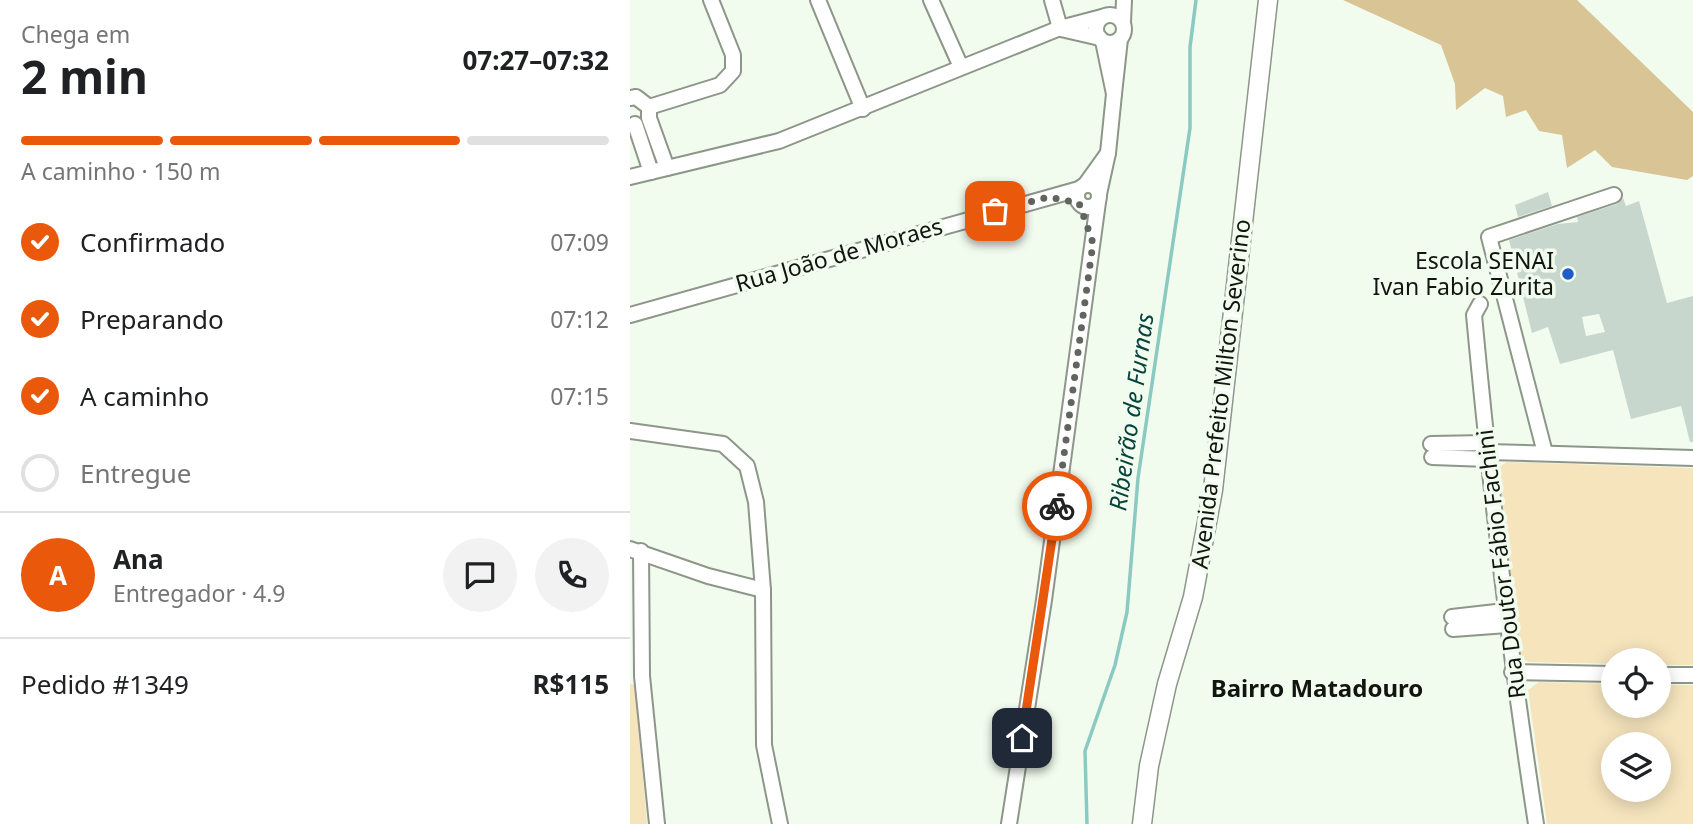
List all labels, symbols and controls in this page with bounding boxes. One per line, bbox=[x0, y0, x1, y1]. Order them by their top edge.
text: Chega em bbox=[21, 18, 130, 50]
text: 07:27–07:32 bbox=[462, 42, 609, 78]
text: 2 min bbox=[21, 45, 148, 107]
text: A caminho · 150 m bbox=[21, 155, 220, 187]
pin bbox=[965, 181, 1025, 241]
icon: bag bbox=[976, 192, 1014, 230]
street label: Rua João de Moraes bbox=[731, 209, 946, 299]
street label: Avenida Prefeito Milton Severino bbox=[1183, 217, 1257, 571]
icon: check bbox=[21, 223, 59, 261]
text: Confirmado bbox=[80, 224, 225, 260]
text: 07:09 bbox=[550, 226, 609, 258]
place label: Escola SENAI Ivan Fabio Zurita bbox=[1373, 244, 1554, 302]
marker: Escola SENAI Ivan Fabio Zurita bbox=[1560, 266, 1576, 282]
icon: check bbox=[21, 300, 59, 338]
text: Preparando bbox=[80, 301, 224, 337]
text: 07:12 bbox=[550, 303, 609, 335]
water label: Ribeirão de Furnas bbox=[1100, 311, 1161, 513]
icon: check bbox=[21, 377, 59, 415]
text: A caminho bbox=[80, 378, 209, 414]
text: 07:15 bbox=[550, 380, 609, 412]
street label: Rua Doutor Fábio Fachini bbox=[1468, 428, 1532, 701]
text: Entregue bbox=[80, 455, 192, 491]
courier bbox=[1022, 471, 1092, 541]
icon: bike bbox=[1038, 487, 1076, 525]
button: chat bbox=[443, 538, 517, 612]
button: phone bbox=[535, 538, 609, 612]
text: Ana bbox=[113, 541, 163, 577]
text: A bbox=[49, 557, 67, 593]
text: Entregador · 4.9 bbox=[113, 577, 286, 609]
map controls bbox=[1601, 648, 1671, 802]
button: locate bbox=[1601, 648, 1671, 718]
text: Pedido #1349 bbox=[21, 666, 189, 702]
text: R$115 bbox=[532, 666, 609, 702]
district label: Bairro Matadouro bbox=[1211, 671, 1423, 704]
pin bbox=[992, 708, 1052, 768]
icon: home bbox=[1003, 719, 1041, 757]
button: layers bbox=[1601, 732, 1671, 802]

